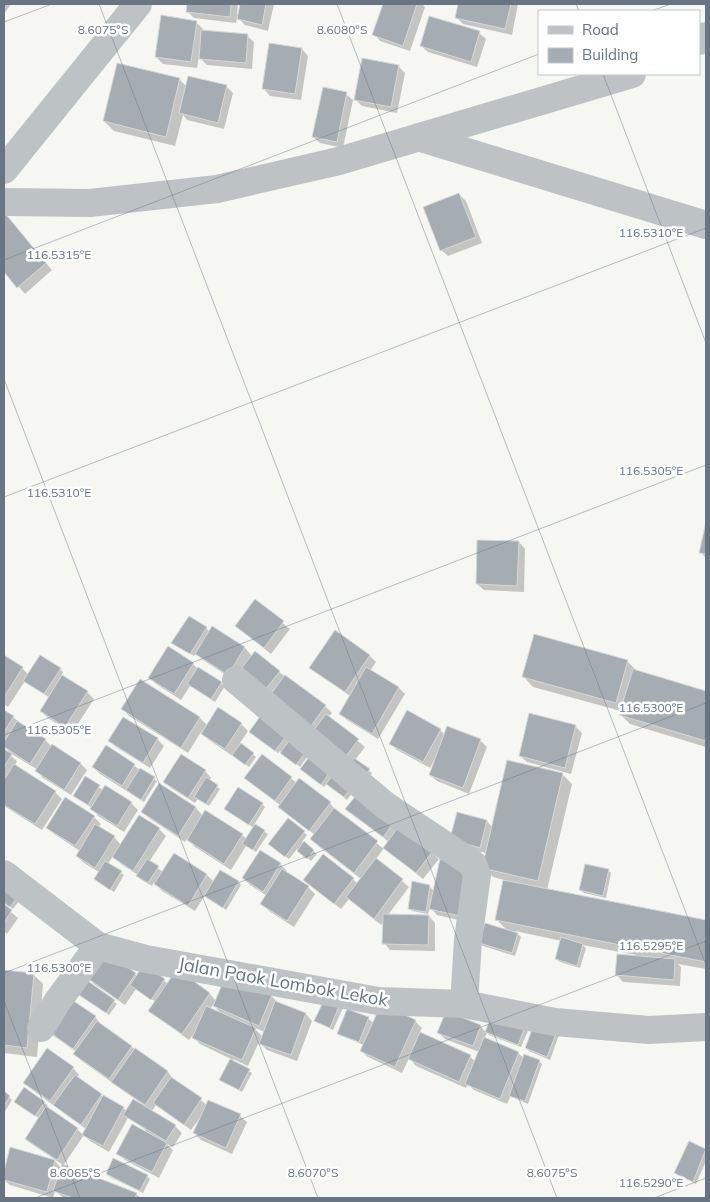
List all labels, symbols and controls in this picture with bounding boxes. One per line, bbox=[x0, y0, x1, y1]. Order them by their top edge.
legend bbox=[538, 10, 700, 75]
text: Road bbox=[582, 20, 619, 39]
text: 8.6075°S bbox=[78, 22, 128, 37]
text: 8.6080°S bbox=[317, 22, 367, 37]
text: Building bbox=[582, 45, 638, 64]
text: 116.5310°E bbox=[619, 225, 683, 240]
text: 116.5315°E bbox=[27, 247, 91, 262]
text: 116.5305°E bbox=[619, 463, 683, 478]
text: 116.5310°E bbox=[27, 485, 91, 500]
text: 116.5300°E bbox=[619, 700, 683, 715]
text: 116.5305°E bbox=[27, 722, 91, 737]
text: 116.5295°E bbox=[619, 938, 683, 953]
street label: Jalan Paok Lombok Lekok bbox=[177, 952, 390, 1011]
text: 116.5300°E bbox=[27, 960, 91, 975]
text: 8.6065°S bbox=[50, 1165, 100, 1180]
text: 8.6070°S bbox=[288, 1165, 338, 1180]
text: 8.6075°S bbox=[527, 1165, 577, 1180]
text: 116.5290°E bbox=[619, 1175, 683, 1190]

